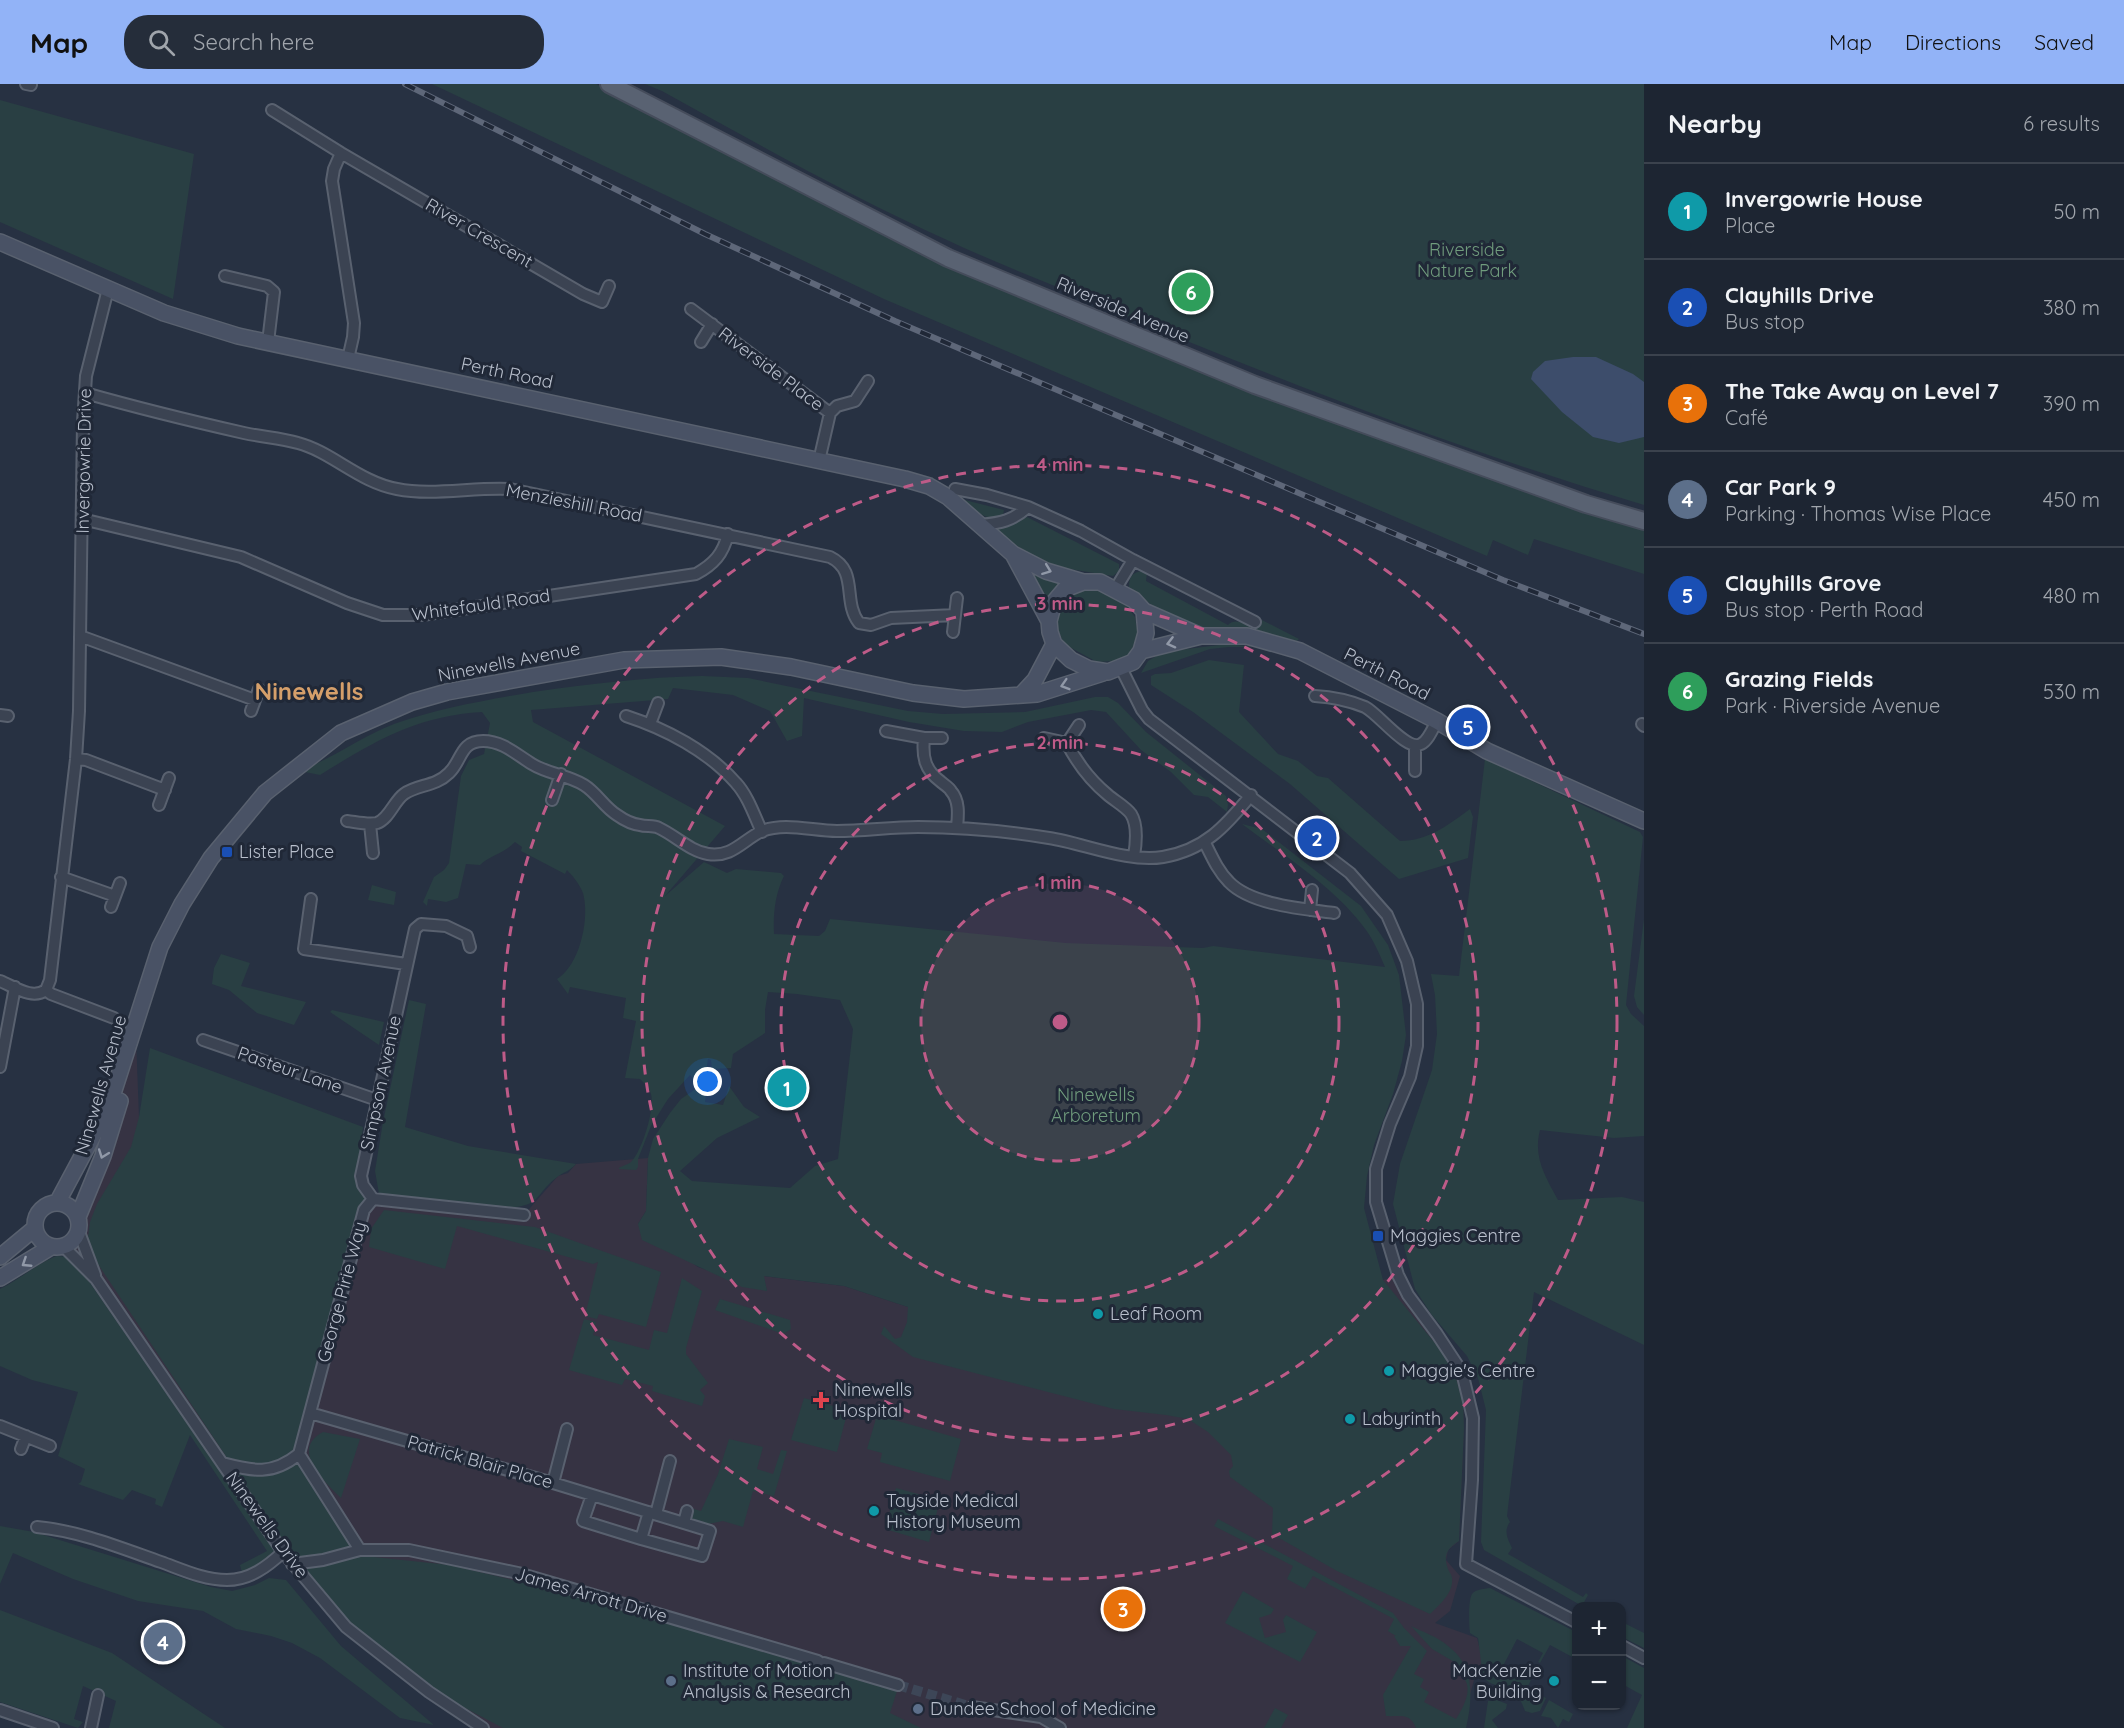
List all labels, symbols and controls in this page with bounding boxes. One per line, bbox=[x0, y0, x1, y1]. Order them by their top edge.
search box bbox=[124, 15, 544, 69]
text: Map bbox=[30, 25, 88, 60]
icon: search bbox=[145, 26, 178, 59]
text: Search here bbox=[193, 28, 315, 56]
text: Map bbox=[1829, 29, 1872, 55]
text: Directions bbox=[1905, 29, 2001, 55]
text: Saved bbox=[2034, 29, 2094, 55]
text: Nearby bbox=[1668, 107, 1762, 140]
text: 6 results bbox=[2023, 111, 2100, 136]
text: Invergowrie House bbox=[1725, 185, 1923, 213]
street label: River Crescent bbox=[421, 193, 537, 273]
text: 1 bbox=[1684, 199, 1691, 224]
text: 50 m bbox=[2054, 199, 2100, 224]
text: Place bbox=[1725, 213, 1775, 238]
park label: Riverside Nature Park bbox=[1417, 238, 1517, 282]
pin: 6 bbox=[1172, 270, 1210, 314]
street label: Riverside Avenue bbox=[1053, 271, 1193, 348]
text: Clayhills Drive bbox=[1725, 281, 1874, 309]
text: 2 bbox=[1682, 295, 1693, 320]
text: 380 m bbox=[2043, 295, 2100, 320]
text: Bus stop bbox=[1725, 309, 1805, 334]
street label: Riverside Place bbox=[714, 322, 829, 416]
street label: Perth Road bbox=[459, 352, 555, 393]
text: The Take Away on Level 7 bbox=[1725, 377, 1999, 405]
street label: Invergowrie Drive bbox=[71, 388, 96, 534]
text: 3 bbox=[1682, 391, 1693, 416]
text: 390 m bbox=[2043, 391, 2100, 416]
text: Café bbox=[1725, 405, 1768, 430]
text: 4 min bbox=[1036, 453, 1084, 476]
text: Car Park 9 bbox=[1725, 473, 1836, 501]
street label: Menzieshill Road bbox=[504, 478, 644, 527]
text: 4 bbox=[1682, 487, 1693, 512]
text: 450 m bbox=[2043, 487, 2100, 512]
text: Parking · Thomas Wise Place bbox=[1725, 501, 1991, 526]
one-way arrow bbox=[1041, 563, 1052, 575]
text: Clayhills Grove bbox=[1725, 569, 1881, 597]
street label: Whitefauld Road bbox=[410, 583, 552, 626]
text: 5 bbox=[1682, 583, 1693, 608]
text: 480 m bbox=[2043, 583, 2100, 608]
text: 3 min bbox=[1037, 592, 1083, 615]
text: Bus stop · Perth Road bbox=[1725, 597, 1923, 622]
street label: Ninewells Avenue bbox=[436, 636, 582, 687]
one-way arrow bbox=[1166, 636, 1176, 649]
street label: Perth Road bbox=[1340, 642, 1434, 705]
text: Grazing Fields bbox=[1725, 665, 1873, 693]
district label: Ninewells bbox=[255, 676, 363, 706]
one-way arrow bbox=[1060, 678, 1071, 690]
text: 6 bbox=[1682, 679, 1693, 704]
text: 530 m bbox=[2043, 679, 2100, 704]
text: Park · Riverside Avenue bbox=[1725, 693, 1940, 718]
pin: 5 bbox=[1448, 704, 1488, 750]
text: 2 min bbox=[1037, 731, 1083, 754]
pin: 2 bbox=[1298, 816, 1336, 861]
place label: Lister Place bbox=[239, 840, 334, 863]
marker: Lister Place bbox=[220, 845, 234, 859]
text: 1 min bbox=[1038, 871, 1082, 894]
street label: Ninewells Avenue bbox=[70, 1012, 131, 1157]
centre of rings bbox=[1050, 1012, 1070, 1032]
street label: Simpson Avenue bbox=[355, 1013, 406, 1153]
street label: Pasteur Lane bbox=[235, 1041, 346, 1098]
pin: 1 bbox=[768, 1066, 806, 1110]
your location bbox=[693, 1067, 722, 1096]
park label: Ninewells Arboretum bbox=[1051, 1083, 1141, 1127]
one-way arrow bbox=[98, 1148, 111, 1158]
street label: George Pirie Way bbox=[312, 1219, 371, 1365]
place label: Maggies Centre bbox=[1390, 1224, 1521, 1247]
marker: Maggies Centre bbox=[1371, 1229, 1385, 1243]
one-way arrow bbox=[21, 1256, 32, 1267]
place label: Leaf Room bbox=[1110, 1302, 1202, 1325]
marker: Leaf Room bbox=[1091, 1307, 1105, 1321]
place label: Maggie's Centre bbox=[1401, 1359, 1535, 1382]
marker: Maggie's Centre bbox=[1382, 1364, 1396, 1378]
place label: Ninewells Hospital bbox=[834, 1378, 912, 1422]
marker: Ninewells Hospital bbox=[812, 1391, 830, 1409]
place label: Labyrinth bbox=[1362, 1407, 1441, 1430]
marker: Labyrinth bbox=[1343, 1412, 1357, 1426]
street label: Patrick Blair Place bbox=[405, 1430, 555, 1493]
street label: Ninewells Drive bbox=[221, 1467, 314, 1583]
place label: Tayside Medical History Museum bbox=[886, 1489, 1021, 1533]
marker: Tayside Medical History Museum bbox=[867, 1504, 881, 1518]
street label: James Arrott Drive bbox=[512, 1562, 670, 1627]
pin: 3 bbox=[1104, 1586, 1142, 1631]
map controls bbox=[1572, 1602, 1626, 1710]
button: + bbox=[1572, 1602, 1626, 1656]
pin: 4 bbox=[144, 1620, 182, 1664]
button: − bbox=[1572, 1656, 1626, 1710]
place label: Institute of Motion Analysis & Research bbox=[683, 1659, 850, 1703]
place label: MacKenzie Building bbox=[1452, 1659, 1542, 1703]
marker: Institute of Motion Analysis & Research bbox=[664, 1674, 678, 1688]
marker: MacKenzie Building bbox=[1547, 1674, 1561, 1688]
place label: Dundee School of Medicine bbox=[930, 1697, 1156, 1720]
marker: Dundee School of Medicine bbox=[911, 1702, 925, 1716]

